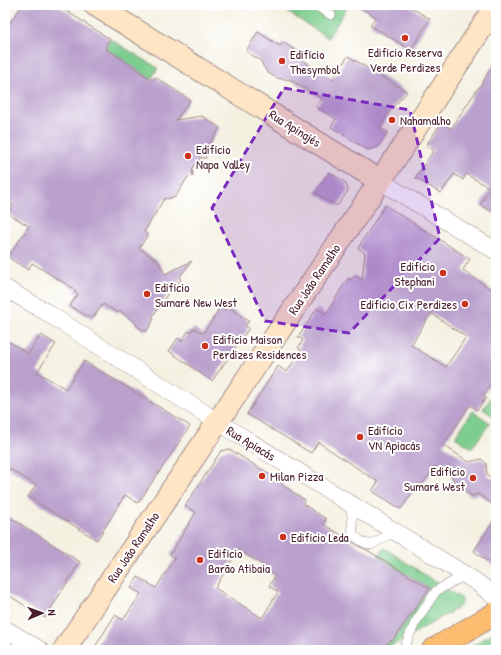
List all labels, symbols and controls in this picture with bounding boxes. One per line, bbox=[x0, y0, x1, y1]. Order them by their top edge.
marker: Edifício Reserva Verde Perdizes bbox=[400, 33, 410, 43]
place label: Edifício Reserva Verde Perdizes bbox=[368, 43, 442, 76]
place label: Edifício Thesymbol bbox=[290, 45, 341, 78]
marker: Edifício Thesymbol bbox=[277, 56, 287, 66]
street label: Rua Apinajés bbox=[266, 105, 324, 151]
place label: Nahamalho bbox=[400, 111, 451, 129]
marker: Nahamalho bbox=[387, 115, 397, 125]
place label: Edifício Napa Valley bbox=[196, 140, 251, 173]
marker: Edifício Napa Valley bbox=[183, 151, 193, 161]
street label: Rua João Ramalho bbox=[284, 240, 344, 318]
place label: Edifício Stephani bbox=[394, 257, 435, 290]
marker: Edifício Stephani bbox=[438, 268, 448, 278]
place label: Edifício Sumaré New West bbox=[155, 278, 238, 311]
marker: Edifício Sumaré New West bbox=[142, 289, 152, 299]
place label: Edifício Cix Perdizes bbox=[361, 295, 457, 313]
marker: Edifício Cix Perdizes bbox=[460, 299, 470, 309]
place label: Edifício Maison Perdizes Residences bbox=[213, 330, 306, 363]
marker: Edifício Maison Perdizes Residences bbox=[200, 341, 210, 351]
street label: Rua Apiacás bbox=[223, 421, 279, 465]
place label: Edifício VN Apiacás bbox=[368, 421, 420, 454]
marker: Edifício VN Apiacás bbox=[355, 432, 365, 442]
place label: Edifício Sumaré West bbox=[404, 462, 466, 495]
place label: Milan Pizza bbox=[270, 467, 323, 485]
marker: Milan Pizza bbox=[257, 471, 267, 481]
marker: Edifício Sumaré West bbox=[468, 473, 478, 483]
street label: Rua João Ramalho bbox=[103, 508, 163, 586]
place label: Edifício Leda bbox=[291, 528, 349, 546]
marker: Edifício Leda bbox=[278, 532, 288, 542]
place label: Edifício Barão Atibaia bbox=[208, 544, 270, 577]
marker: Edifício Barão Atibaia bbox=[195, 555, 205, 565]
north arrow bbox=[22, 593, 62, 633]
text: N bbox=[45, 609, 59, 616]

